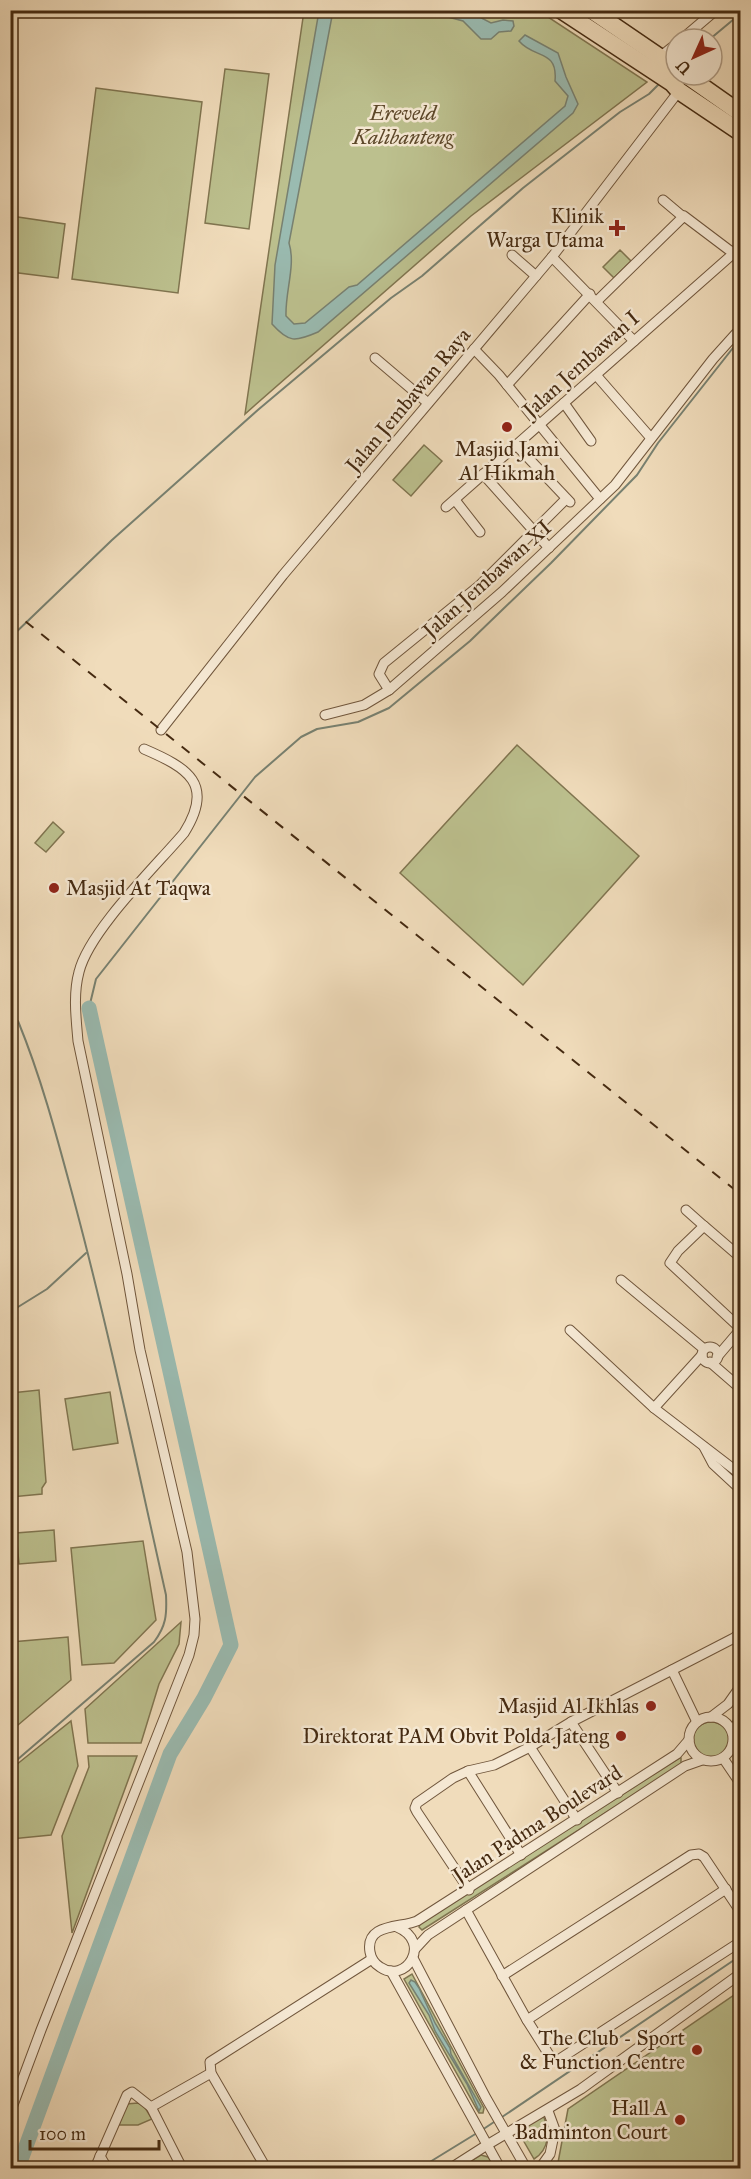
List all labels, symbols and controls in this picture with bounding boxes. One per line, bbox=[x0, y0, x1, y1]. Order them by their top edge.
north arrow bbox=[664, 27, 724, 87]
text: U bbox=[672, 56, 695, 78]
park label: Ereveld Kalibanteng bbox=[352, 100, 454, 150]
place label: Klinik Warga Utama bbox=[486, 203, 604, 253]
marker: Klinik Warga Utama bbox=[608, 219, 626, 237]
street label: Jalan Jembawan I bbox=[516, 305, 645, 425]
street label: Jalan Jembawan Raya bbox=[339, 322, 476, 479]
marker: Masjid Jami Al Hikmah bbox=[500, 420, 514, 434]
place label: Masjid Jami Al Hikmah bbox=[455, 436, 559, 486]
street label: Jalan Jembawan XI bbox=[416, 514, 557, 645]
place label: Masjid At Taqwa bbox=[66, 875, 211, 901]
marker: Masjid At Taqwa bbox=[47, 881, 61, 895]
place label: Masjid Al Ikhlas bbox=[498, 1693, 639, 1719]
marker: Masjid Al Ikhlas bbox=[644, 1699, 658, 1713]
place label: Direktorat PAM Obvit Polda Jateng bbox=[302, 1723, 609, 1749]
marker: Direktorat PAM Obvit Polda Jateng bbox=[614, 1729, 628, 1743]
street label: Jalan Padma Boulevard bbox=[446, 1759, 627, 1890]
place label: The Club - Sport & Function Centre bbox=[520, 2025, 686, 2075]
marker: The Club - Sport & Function Centre bbox=[690, 2043, 704, 2057]
place label: Hall A Badminton Court bbox=[514, 2095, 669, 2145]
scale bar bbox=[30, 2113, 159, 2151]
marker: Hall A Badminton Court bbox=[673, 2113, 687, 2127]
text: 100 m bbox=[39, 2123, 86, 2145]

